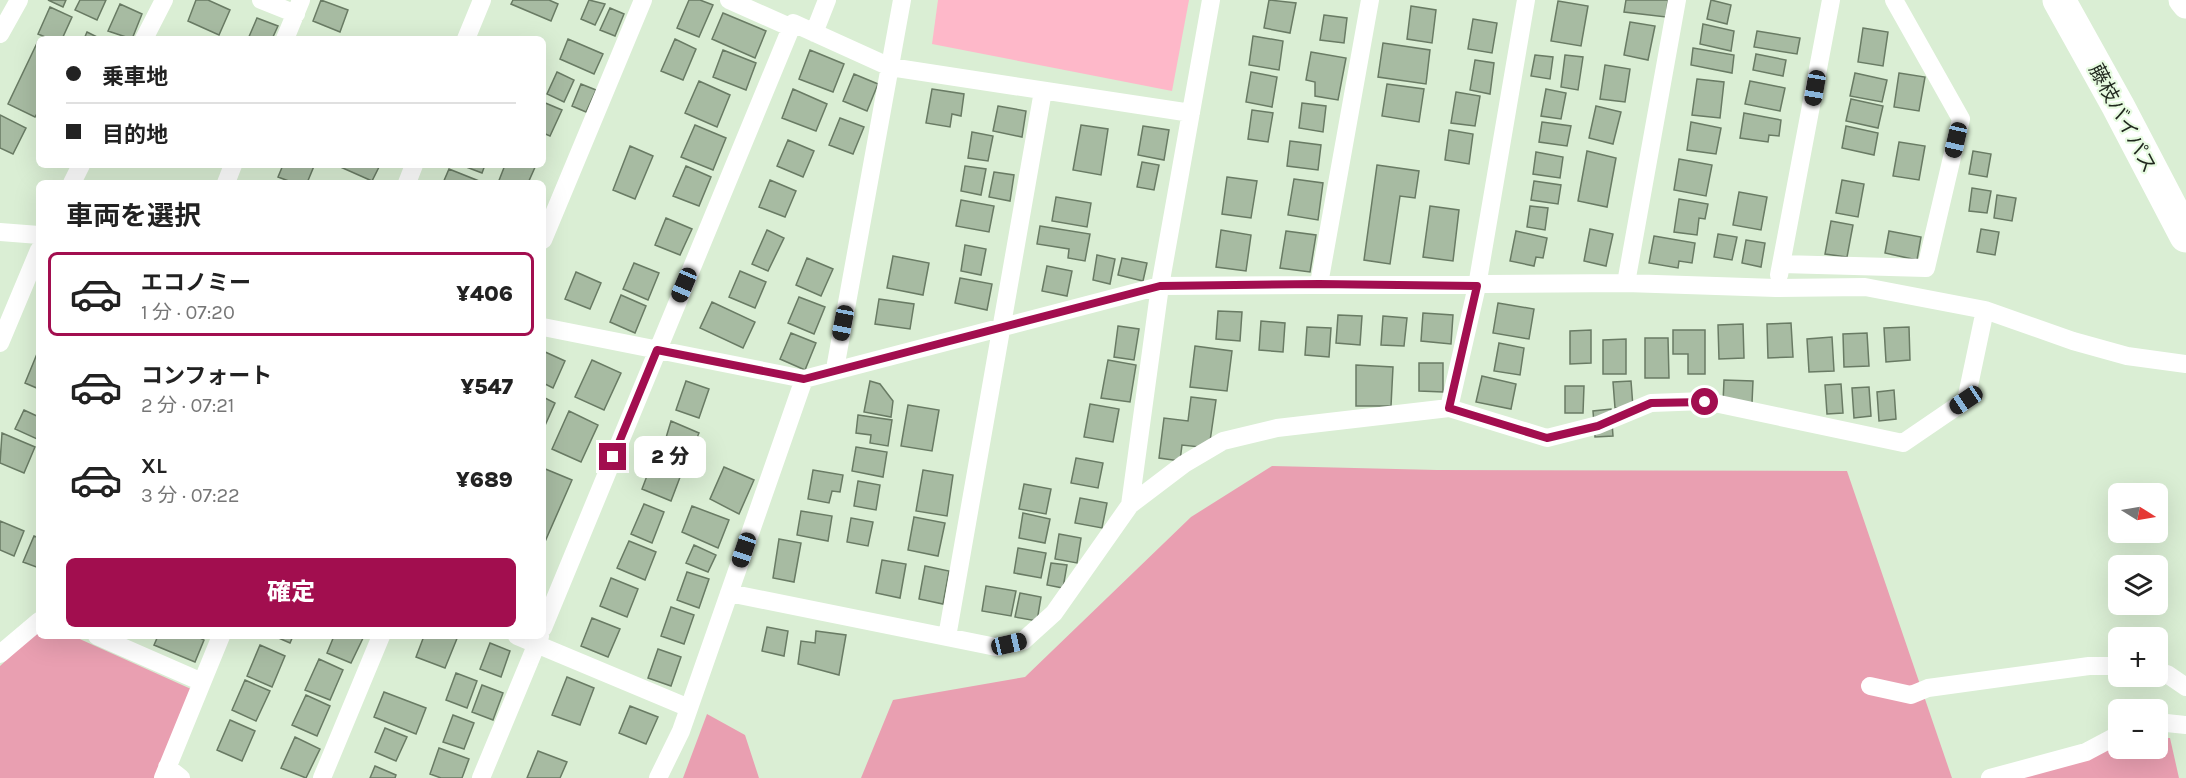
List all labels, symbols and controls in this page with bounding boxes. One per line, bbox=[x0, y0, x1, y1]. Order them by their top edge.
street label: 藤枝バイパス bbox=[2084, 60, 2161, 176]
text: 乗車地 bbox=[102, 64, 168, 90]
car bbox=[1803, 69, 1827, 107]
car bbox=[1943, 120, 1969, 160]
text: 目的地 bbox=[102, 122, 168, 148]
text: 車両を選択 bbox=[66, 200, 201, 232]
car bbox=[669, 265, 699, 305]
icon: car bbox=[69, 267, 123, 321]
text: エコノミー bbox=[141, 270, 251, 296]
text: ¥406 bbox=[456, 281, 513, 307]
text: 1 分 · 07:20 bbox=[141, 301, 235, 324]
car bbox=[831, 304, 855, 342]
icon: car bbox=[69, 360, 123, 414]
text: コンフォート bbox=[141, 363, 272, 389]
text: ¥547 bbox=[460, 374, 513, 400]
car bbox=[1946, 382, 1986, 418]
route start bbox=[1691, 388, 1718, 415]
text: 2 分 · 07:21 bbox=[141, 394, 234, 417]
callout: 2 分 bbox=[634, 436, 706, 478]
route end bbox=[599, 443, 626, 470]
text: 2 分 bbox=[651, 445, 689, 468]
icon: car bbox=[69, 453, 123, 507]
text: XL bbox=[141, 453, 167, 479]
text: ¥689 bbox=[456, 467, 513, 493]
north arrow bbox=[2108, 483, 2168, 543]
map controls bbox=[2108, 483, 2168, 759]
text: 3 分 · 07:22 bbox=[141, 484, 240, 507]
car bbox=[730, 530, 758, 570]
button: layers bbox=[2108, 555, 2168, 615]
button: 確定 bbox=[66, 558, 516, 627]
button: + bbox=[2108, 627, 2168, 687]
car bbox=[989, 631, 1029, 657]
button: − bbox=[2108, 699, 2168, 759]

